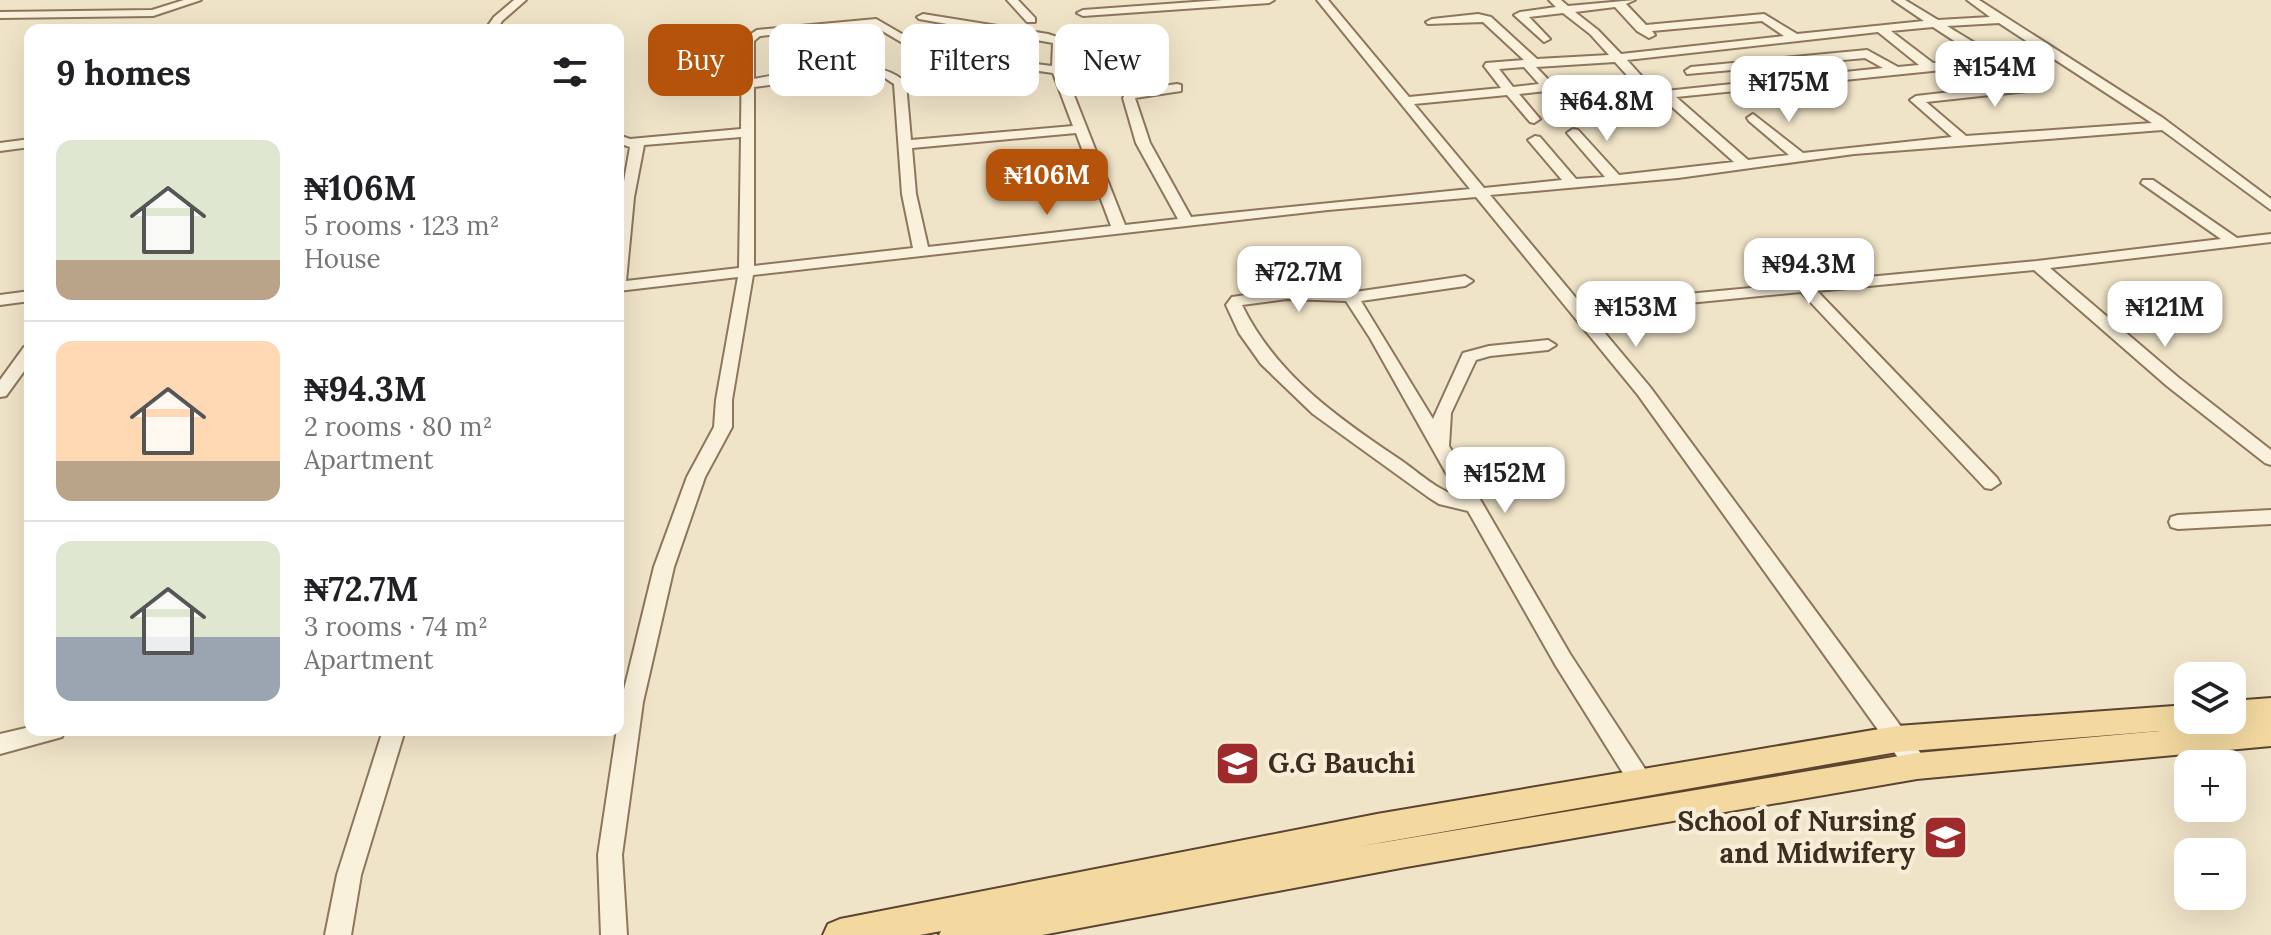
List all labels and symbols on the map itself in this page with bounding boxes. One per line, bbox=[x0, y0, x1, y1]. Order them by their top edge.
pin: ₦154M bbox=[1939, 41, 2051, 109]
pin: ₦175M bbox=[1733, 56, 1845, 124]
pin: ₦64.8M bbox=[1542, 75, 1672, 143]
pin: ₦106M bbox=[991, 149, 1103, 217]
pin: ₦94.3M bbox=[1744, 238, 1874, 306]
pin: ₦72.7M bbox=[1234, 246, 1364, 314]
pin: ₦153M bbox=[1580, 281, 1692, 349]
pin: ₦121M bbox=[2109, 281, 2221, 349]
pin: ₦152M bbox=[1449, 447, 1561, 515]
school or university icon: G.G Bauchi bbox=[1213, 739, 1261, 787]
place label: G.G Bauchi bbox=[1268, 745, 1415, 781]
place label: School of Nursing and Midwifery bbox=[1677, 803, 1916, 871]
school or university icon: School of Nursing and Midwifery bbox=[1922, 813, 1970, 861]

